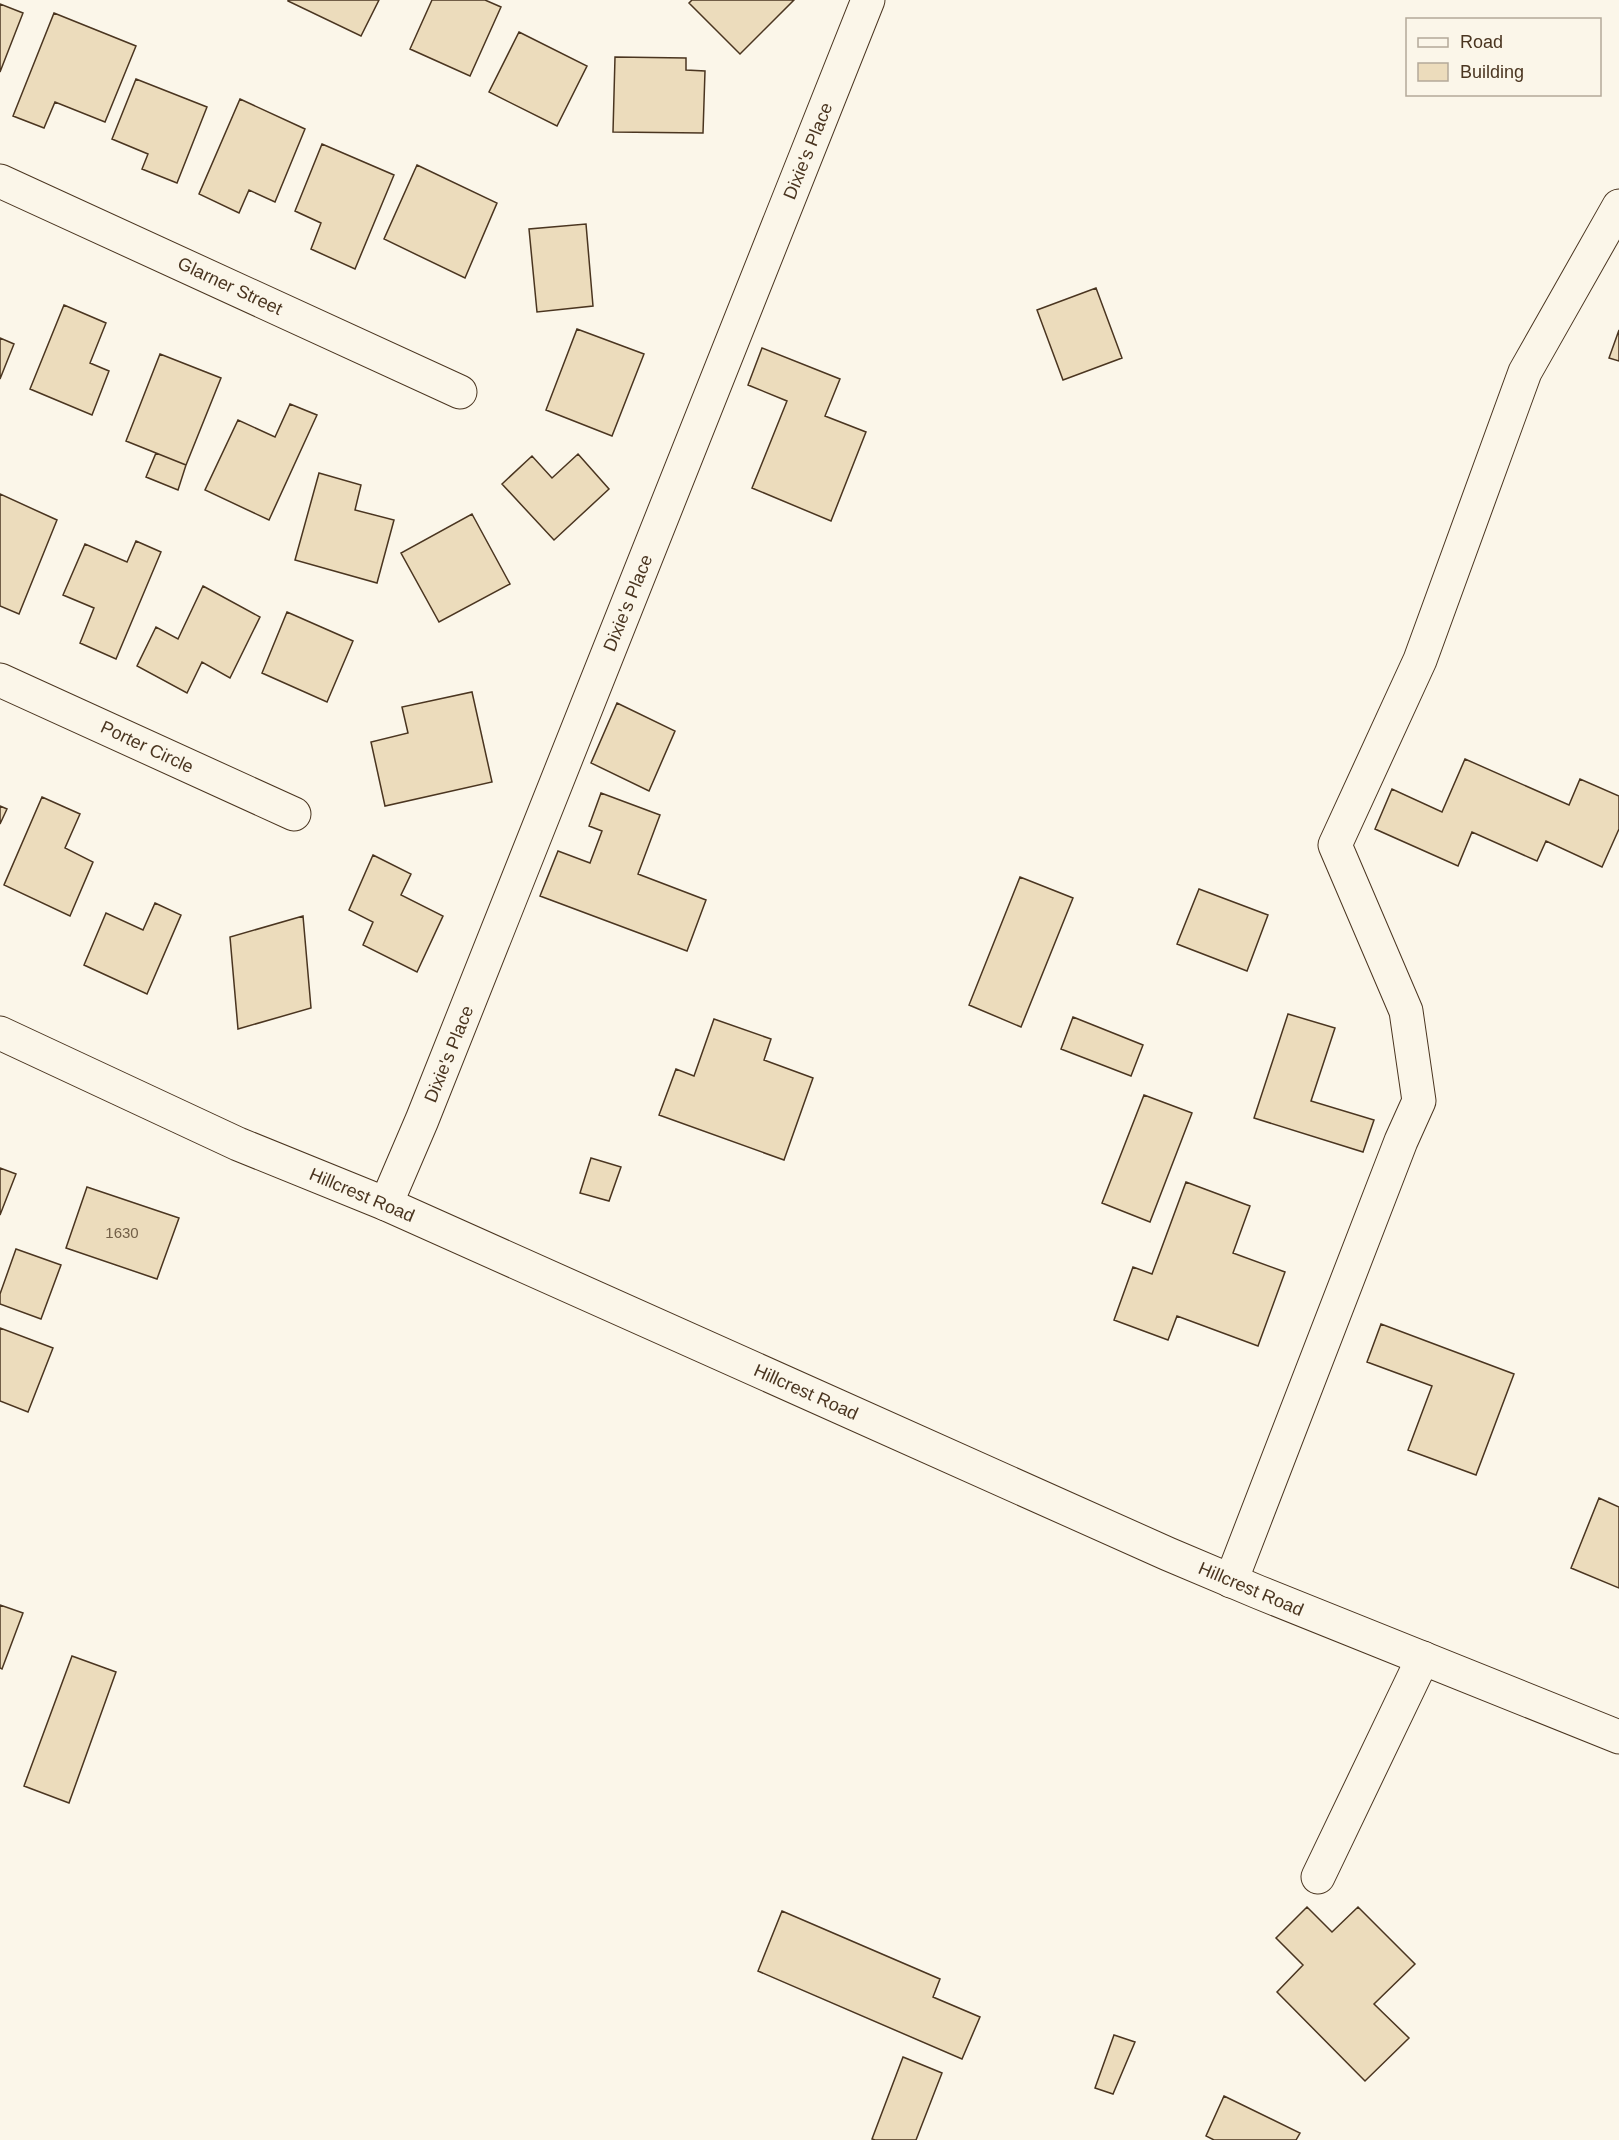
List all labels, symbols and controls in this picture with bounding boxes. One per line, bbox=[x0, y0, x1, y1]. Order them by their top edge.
legend bbox=[1406, 18, 1601, 96]
text: Road bbox=[1460, 32, 1503, 52]
text: Building bbox=[1460, 62, 1524, 82]
street label: Dixie's Place bbox=[780, 100, 836, 202]
street label: Glarner Street bbox=[175, 253, 285, 319]
street label: Dixie's Place bbox=[600, 552, 656, 654]
street label: Porter Circle bbox=[97, 717, 197, 777]
street label: Dixie's Place bbox=[421, 1003, 477, 1105]
street label: Hillcrest Road bbox=[307, 1164, 417, 1226]
house number: 1630 bbox=[105, 1224, 139, 1241]
street label: Hillcrest Road bbox=[751, 1360, 861, 1424]
street label: Hillcrest Road bbox=[1196, 1558, 1306, 1620]

